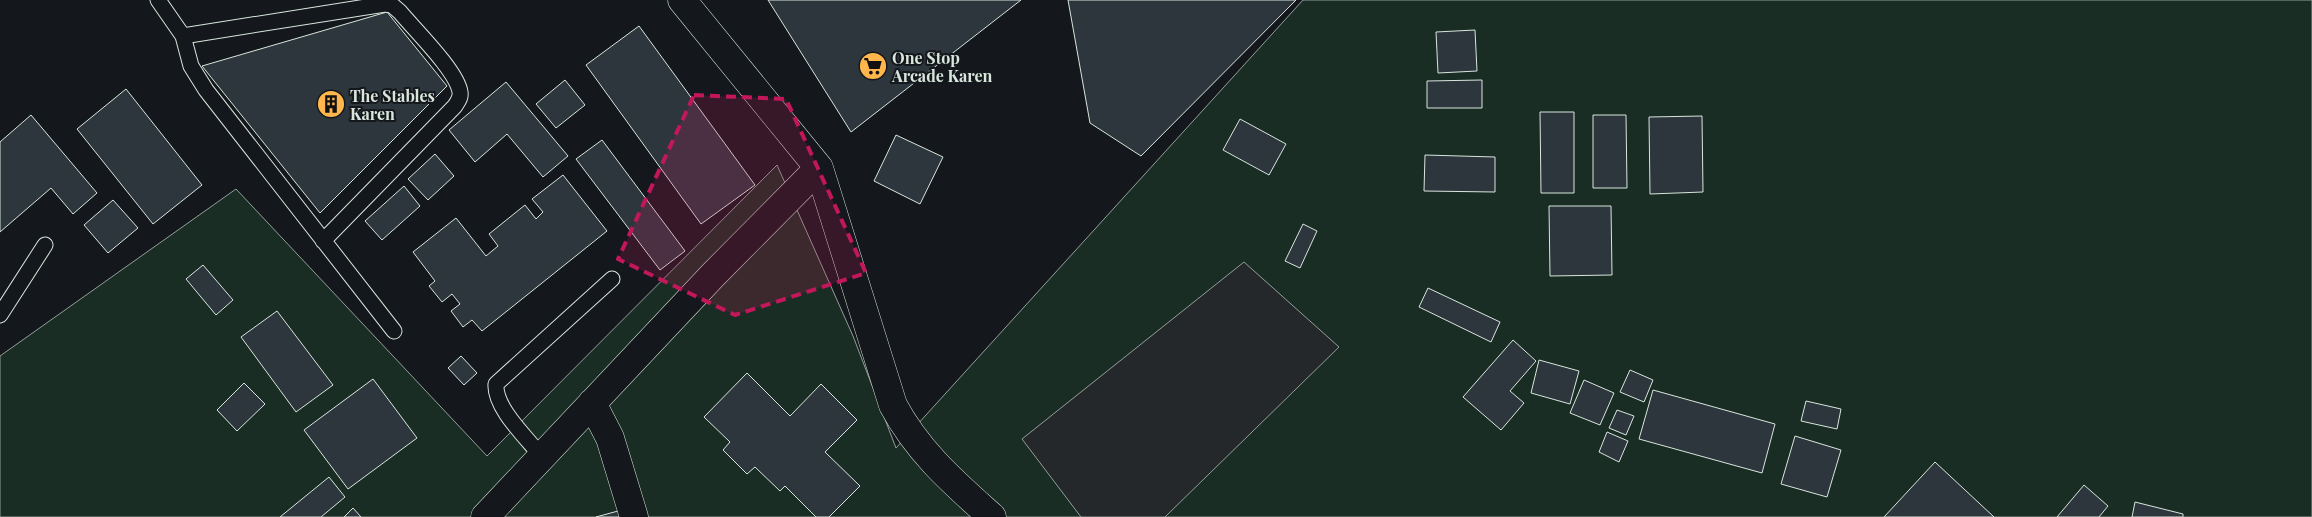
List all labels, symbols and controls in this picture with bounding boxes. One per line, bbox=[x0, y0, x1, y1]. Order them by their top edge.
place label: One Stop Arcade Karen bbox=[891, 47, 992, 86]
supermarket icon: One Stop Arcade Karen bbox=[858, 51, 888, 81]
place label: The Stables Karen bbox=[350, 85, 435, 124]
building icon: The Stables Karen bbox=[316, 89, 346, 119]

